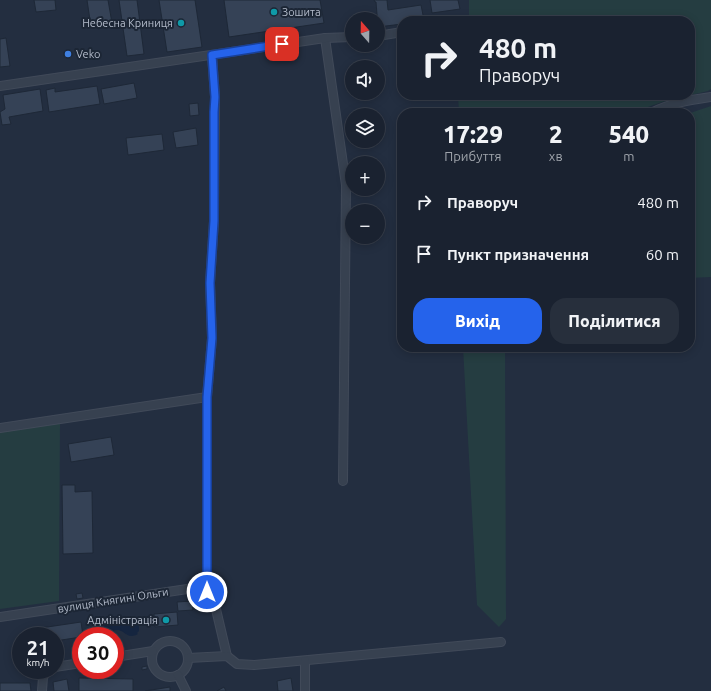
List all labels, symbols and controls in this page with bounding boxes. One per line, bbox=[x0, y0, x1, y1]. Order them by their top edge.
place label: Зошита bbox=[282, 6, 321, 18]
marker: Зошита bbox=[269, 7, 279, 17]
north arrow bbox=[345, 12, 385, 52]
map controls bbox=[345, 12, 385, 244]
place label: Небесна Криниця bbox=[82, 17, 173, 29]
marker: Небесна Криниця bbox=[176, 18, 186, 28]
pin bbox=[265, 27, 299, 61]
icon: right bbox=[413, 32, 465, 84]
text: 480 m bbox=[479, 32, 557, 63]
icon: arrive bbox=[271, 33, 293, 55]
place label: Veko bbox=[76, 48, 100, 60]
marker: Veko bbox=[63, 49, 73, 59]
button: sound bbox=[345, 60, 385, 100]
text: Праворуч bbox=[479, 65, 560, 85]
button: layers bbox=[345, 108, 385, 148]
text: 17:29 bbox=[443, 121, 503, 148]
text: 2 bbox=[549, 121, 562, 148]
text: 540 bbox=[608, 121, 649, 148]
text: Прибуття bbox=[444, 149, 502, 163]
text: хв bbox=[549, 149, 563, 163]
text: m bbox=[623, 149, 634, 163]
button: + bbox=[345, 156, 385, 196]
icon: right bbox=[413, 191, 435, 213]
text: Праворуч bbox=[447, 194, 518, 211]
text: 480 m bbox=[637, 194, 679, 211]
button: − bbox=[345, 204, 385, 244]
icon: arrive bbox=[413, 243, 435, 265]
text: Пункт призначення bbox=[447, 246, 589, 263]
text: 60 m bbox=[646, 246, 679, 263]
button: Вихід bbox=[413, 298, 542, 344]
button: Поділитися bbox=[550, 298, 679, 344]
position arrow bbox=[186, 571, 228, 613]
street label: вулиця Княгині Ольги bbox=[57, 585, 169, 615]
place label: Адміністрація bbox=[87, 614, 158, 626]
marker: Адміністрація bbox=[161, 615, 171, 625]
speed limit sign: 30 bbox=[72, 627, 124, 679]
text: 21 bbox=[27, 636, 49, 659]
text: km/h bbox=[26, 657, 50, 668]

